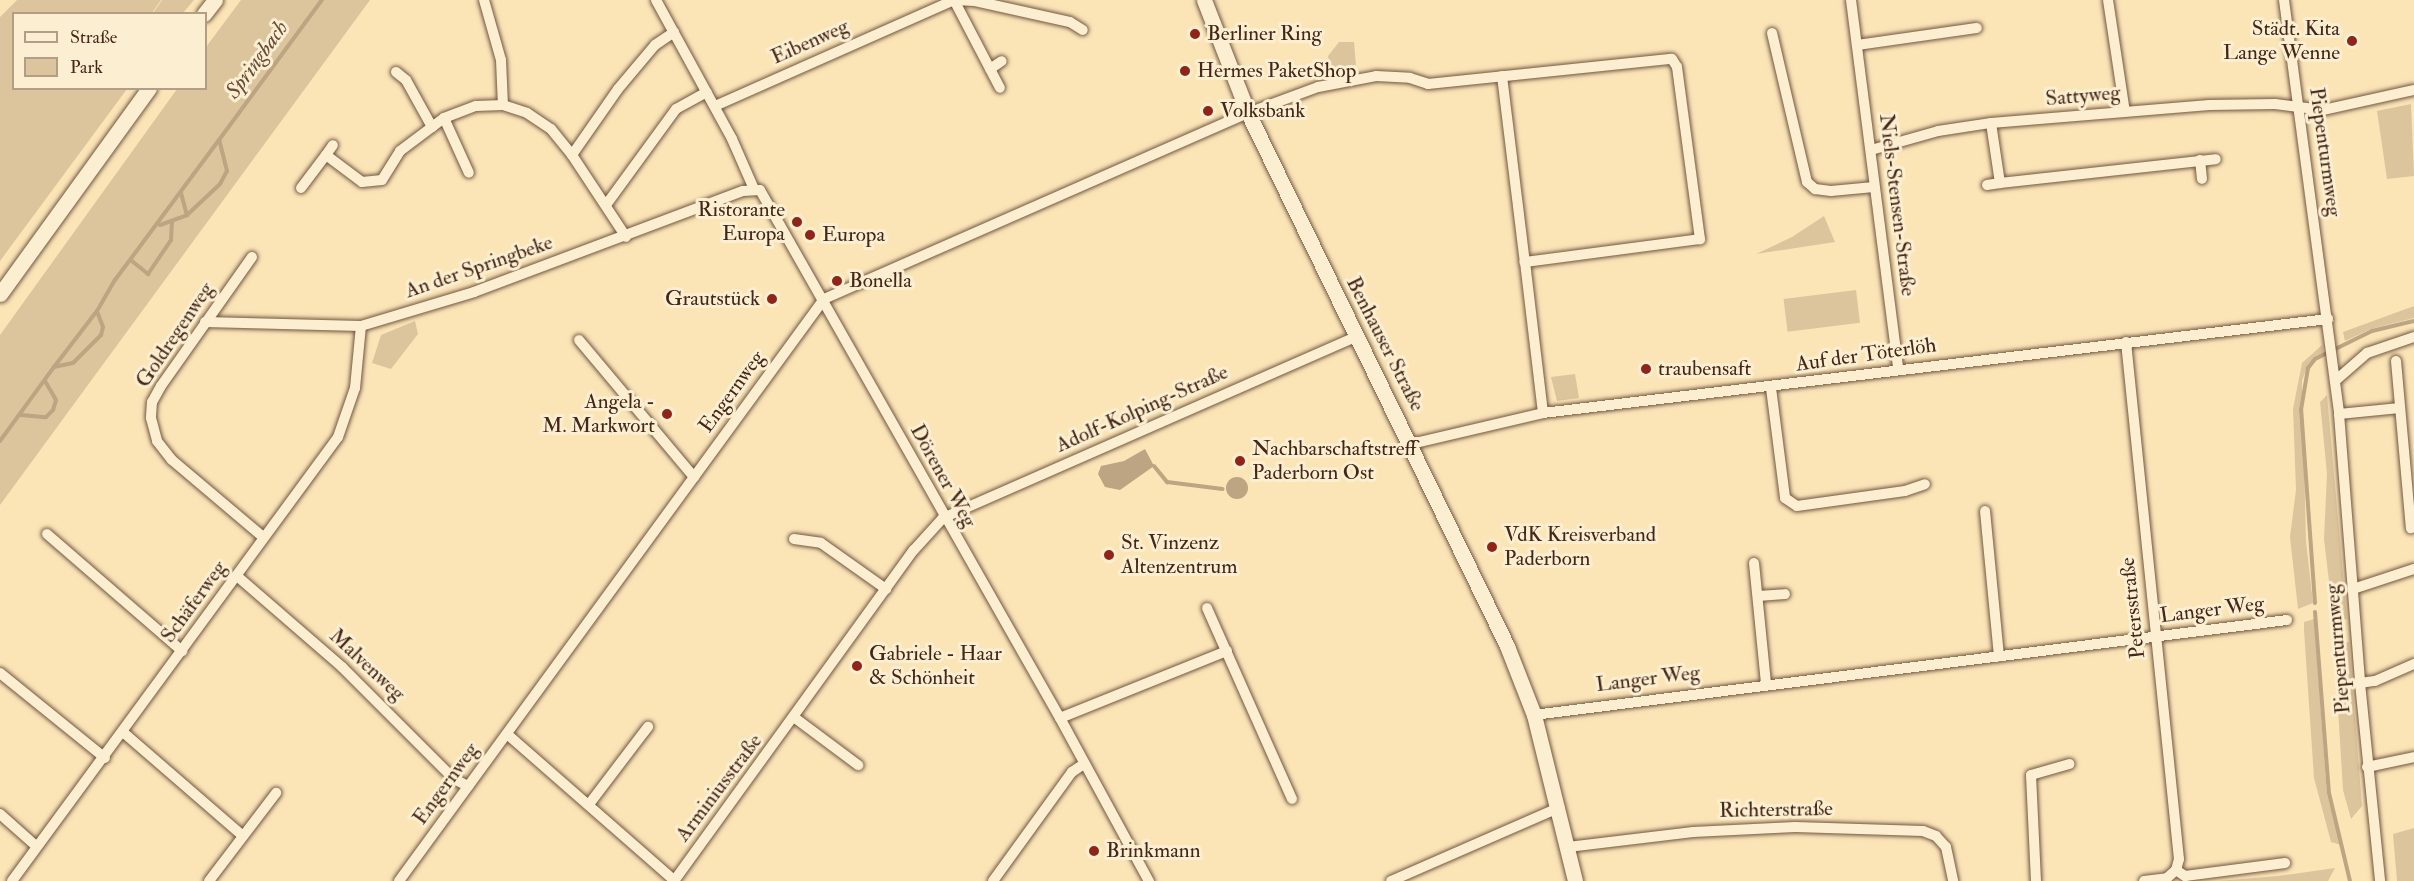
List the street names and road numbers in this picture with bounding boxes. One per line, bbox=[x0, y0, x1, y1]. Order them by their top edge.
street label: Eibenweg bbox=[767, 14, 853, 70]
street label: Sattyweg bbox=[2045, 80, 2121, 112]
street label: Piepenturmweg bbox=[2303, 86, 2347, 218]
street label: Niels-Stensen-Straße bbox=[1873, 113, 1921, 297]
street label: An der Springbeke bbox=[402, 230, 556, 304]
street label: Benhauser Straße bbox=[1340, 273, 1430, 415]
street label: Goldregenweg bbox=[131, 278, 219, 392]
street label: Auf der Töterlöh bbox=[1794, 333, 1938, 377]
street label: Engernweg bbox=[694, 346, 770, 438]
street label: Adolf-Kolping-Straße bbox=[1052, 360, 1232, 458]
street label: Dörener Weg bbox=[904, 420, 982, 532]
street label: Schäferweg bbox=[156, 556, 232, 648]
street label: Petersstraße bbox=[2115, 556, 2151, 660]
street label: Piepenturmweg bbox=[2320, 583, 2356, 715]
street label: Langer Weg bbox=[2159, 591, 2265, 629]
street label: Malvenweg bbox=[324, 624, 410, 706]
street label: Langer Weg bbox=[1595, 660, 1701, 698]
street label: Arminiusstraße bbox=[670, 729, 768, 847]
street label: Engernweg bbox=[408, 738, 484, 830]
street label: Richterstraße bbox=[1719, 796, 1833, 824]

